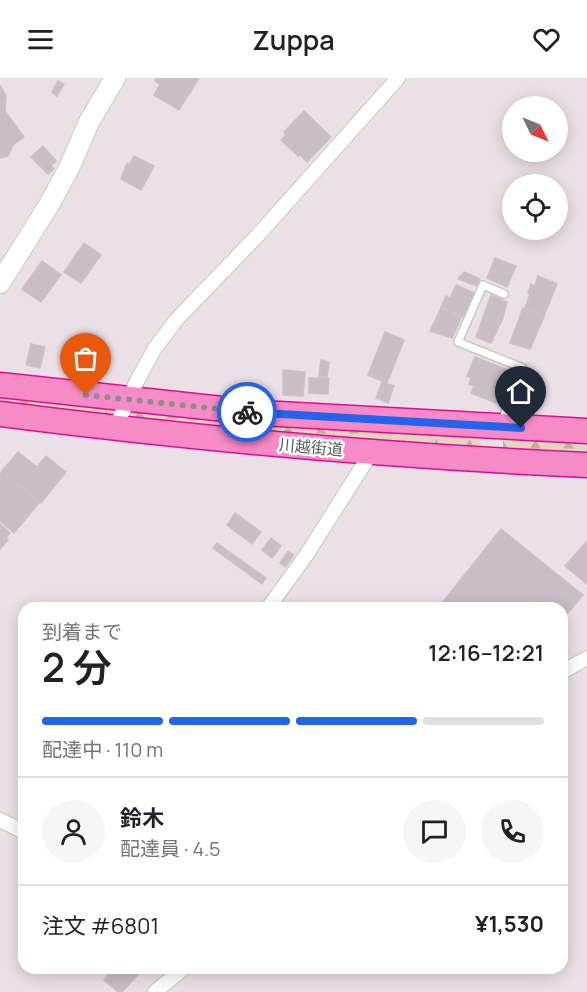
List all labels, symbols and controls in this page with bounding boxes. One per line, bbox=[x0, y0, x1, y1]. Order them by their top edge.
text: Zuppa bbox=[252, 21, 335, 58]
icon: menu bbox=[24, 23, 57, 56]
icon: heart bbox=[530, 23, 563, 56]
north arrow bbox=[502, 96, 568, 162]
map controls bbox=[502, 96, 568, 240]
button: locate bbox=[502, 174, 568, 240]
pin bbox=[60, 333, 111, 395]
icon: bag bbox=[69, 342, 102, 375]
pin bbox=[495, 366, 546, 428]
icon: home bbox=[504, 375, 537, 408]
courier bbox=[217, 382, 277, 442]
icon: bike bbox=[231, 396, 264, 429]
street label: 川越街道 bbox=[278, 433, 344, 461]
text: 到着まで bbox=[42, 618, 122, 645]
text: 12:16–12:21 bbox=[428, 638, 544, 668]
text: 2 分 bbox=[42, 640, 112, 694]
text: 配達中 · 110 m bbox=[42, 736, 163, 763]
button: person bbox=[42, 800, 105, 863]
button: chat bbox=[403, 800, 466, 863]
button: phone bbox=[481, 800, 544, 863]
text: 鈴木 bbox=[120, 803, 164, 833]
text: 配達員 · 4.5 bbox=[120, 835, 221, 862]
text: ¥1,530 bbox=[475, 909, 544, 939]
text: 注文 #6801 bbox=[42, 911, 159, 941]

